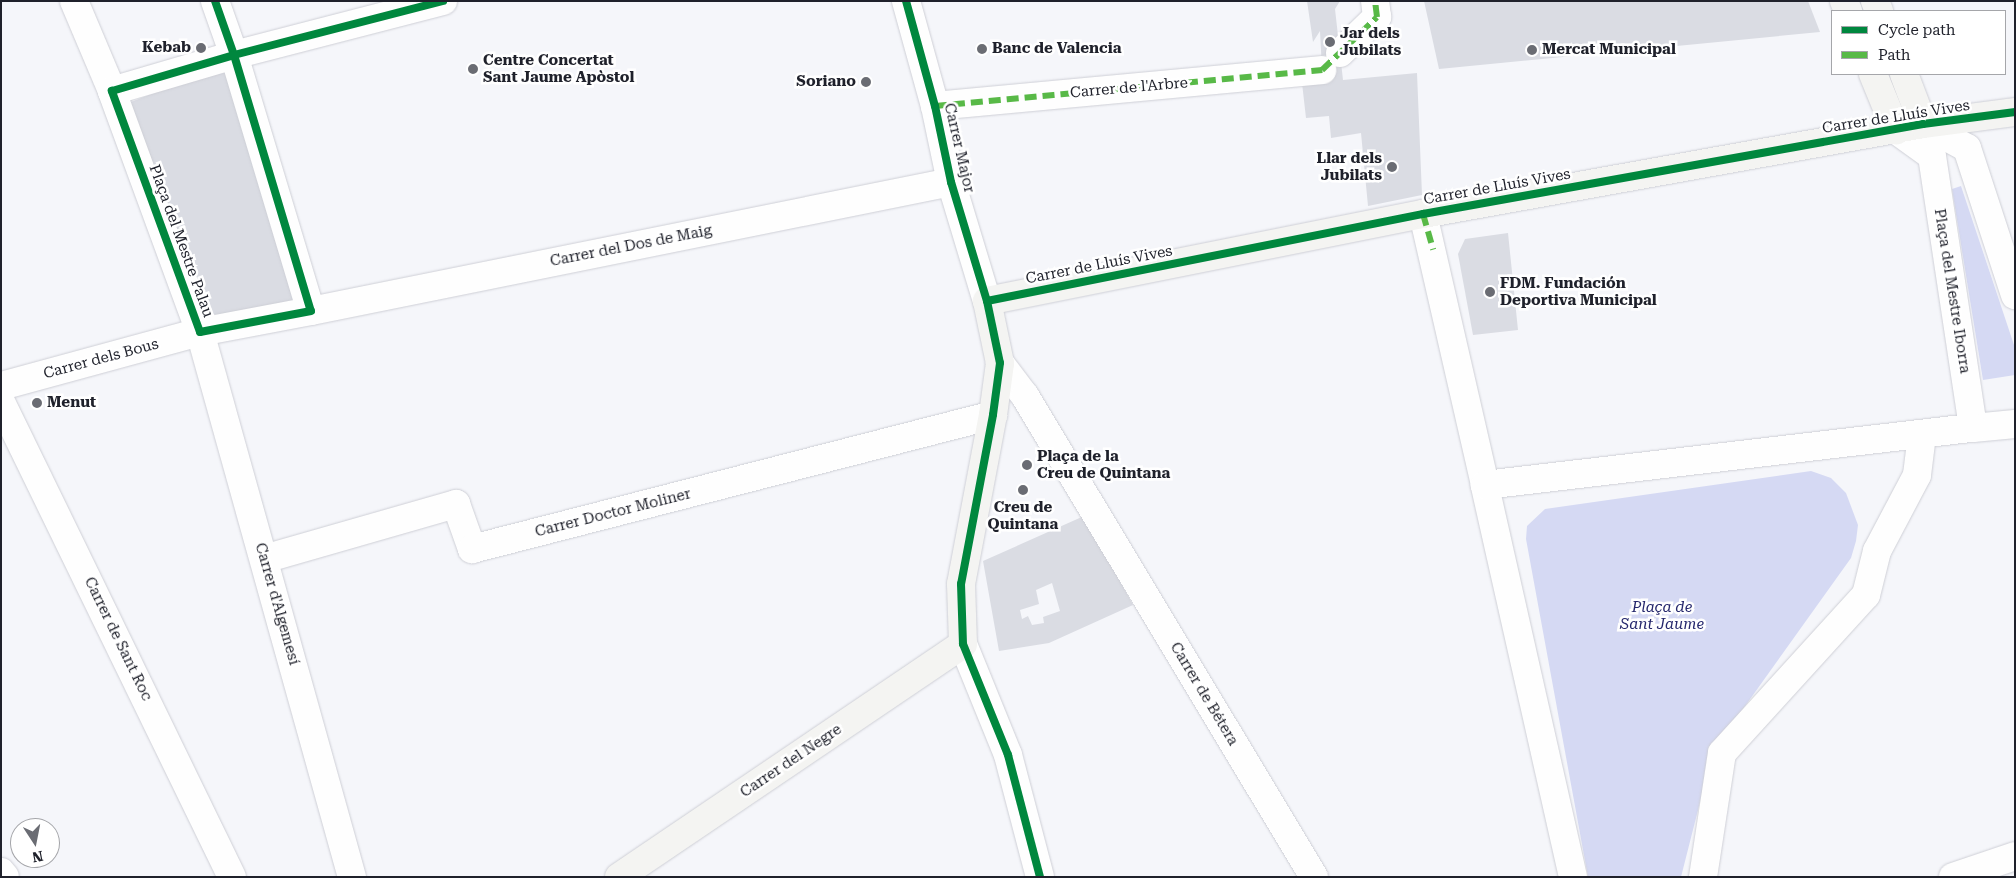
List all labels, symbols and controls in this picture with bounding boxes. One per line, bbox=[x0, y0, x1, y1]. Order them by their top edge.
legend bbox=[1831, 10, 2006, 75]
text: Cycle path bbox=[1878, 21, 1955, 39]
place label: Jar dels Jubilats bbox=[1340, 24, 1401, 59]
marker: Jar dels Jubilats bbox=[1324, 36, 1336, 48]
place label: Kebab bbox=[142, 39, 191, 57]
place label: Banc de Valencia bbox=[992, 40, 1122, 58]
place label: Mercat Municipal bbox=[1542, 41, 1676, 59]
marker: Kebab bbox=[195, 42, 207, 54]
marker: Banc de Valencia bbox=[976, 43, 988, 55]
marker: Mercat Municipal bbox=[1526, 44, 1538, 56]
text: Path bbox=[1878, 46, 1911, 64]
place label: Centre Concertat Sant Jaume Apòstol bbox=[483, 51, 634, 86]
marker: Centre Concertat Sant Jaume Apòstol bbox=[467, 63, 479, 75]
place label: Soriano bbox=[796, 73, 856, 91]
street label: Carrer de l'Arbre bbox=[1069, 74, 1189, 102]
marker: Soriano bbox=[860, 76, 872, 88]
street label: Carrer de Lluís Vives bbox=[1821, 96, 1971, 138]
street label: Carrer Major bbox=[940, 101, 978, 195]
place label: Llar dels Jubilats bbox=[1316, 149, 1382, 184]
marker: Llar dels Jubilats bbox=[1386, 161, 1398, 173]
street label: Plaça del Mestre Palau bbox=[145, 162, 217, 320]
street label: Carrer de Lluís Vives bbox=[1422, 165, 1572, 209]
street label: Plaça del Mestre Iborra bbox=[1930, 207, 1974, 375]
street label: Carrer del Dos de Maig bbox=[549, 221, 713, 271]
street label: Carrer de Lluís Vives bbox=[1024, 242, 1174, 288]
place label: FDM. Fundación Deportiva Municipal bbox=[1500, 274, 1657, 309]
marker: FDM. Fundación Deportiva Municipal bbox=[1484, 286, 1496, 298]
street label: Carrer dels Bous bbox=[42, 335, 160, 383]
place label: Menut bbox=[47, 394, 96, 412]
marker: Menut bbox=[31, 397, 43, 409]
place label: Plaça de la Creu de Quintana bbox=[1037, 447, 1170, 482]
marker: Plaça de la Creu de Quintana bbox=[1021, 459, 1033, 471]
marker: Creu de Quintana bbox=[1017, 484, 1029, 496]
street label: Carrer Doctor Moliner bbox=[533, 485, 693, 541]
place label: Creu de Quintana bbox=[988, 498, 1058, 533]
street label: Carrer d'Algemesí bbox=[251, 541, 303, 667]
street label: Carrer de Sant Roc bbox=[80, 574, 156, 704]
park label: Plaça de Sant Jaume bbox=[1620, 598, 1704, 633]
street label: Carrer de Bétera bbox=[1166, 639, 1242, 749]
street label: Carrer del Negre bbox=[737, 720, 845, 802]
north arrow bbox=[10, 818, 60, 868]
text: N bbox=[31, 848, 44, 866]

